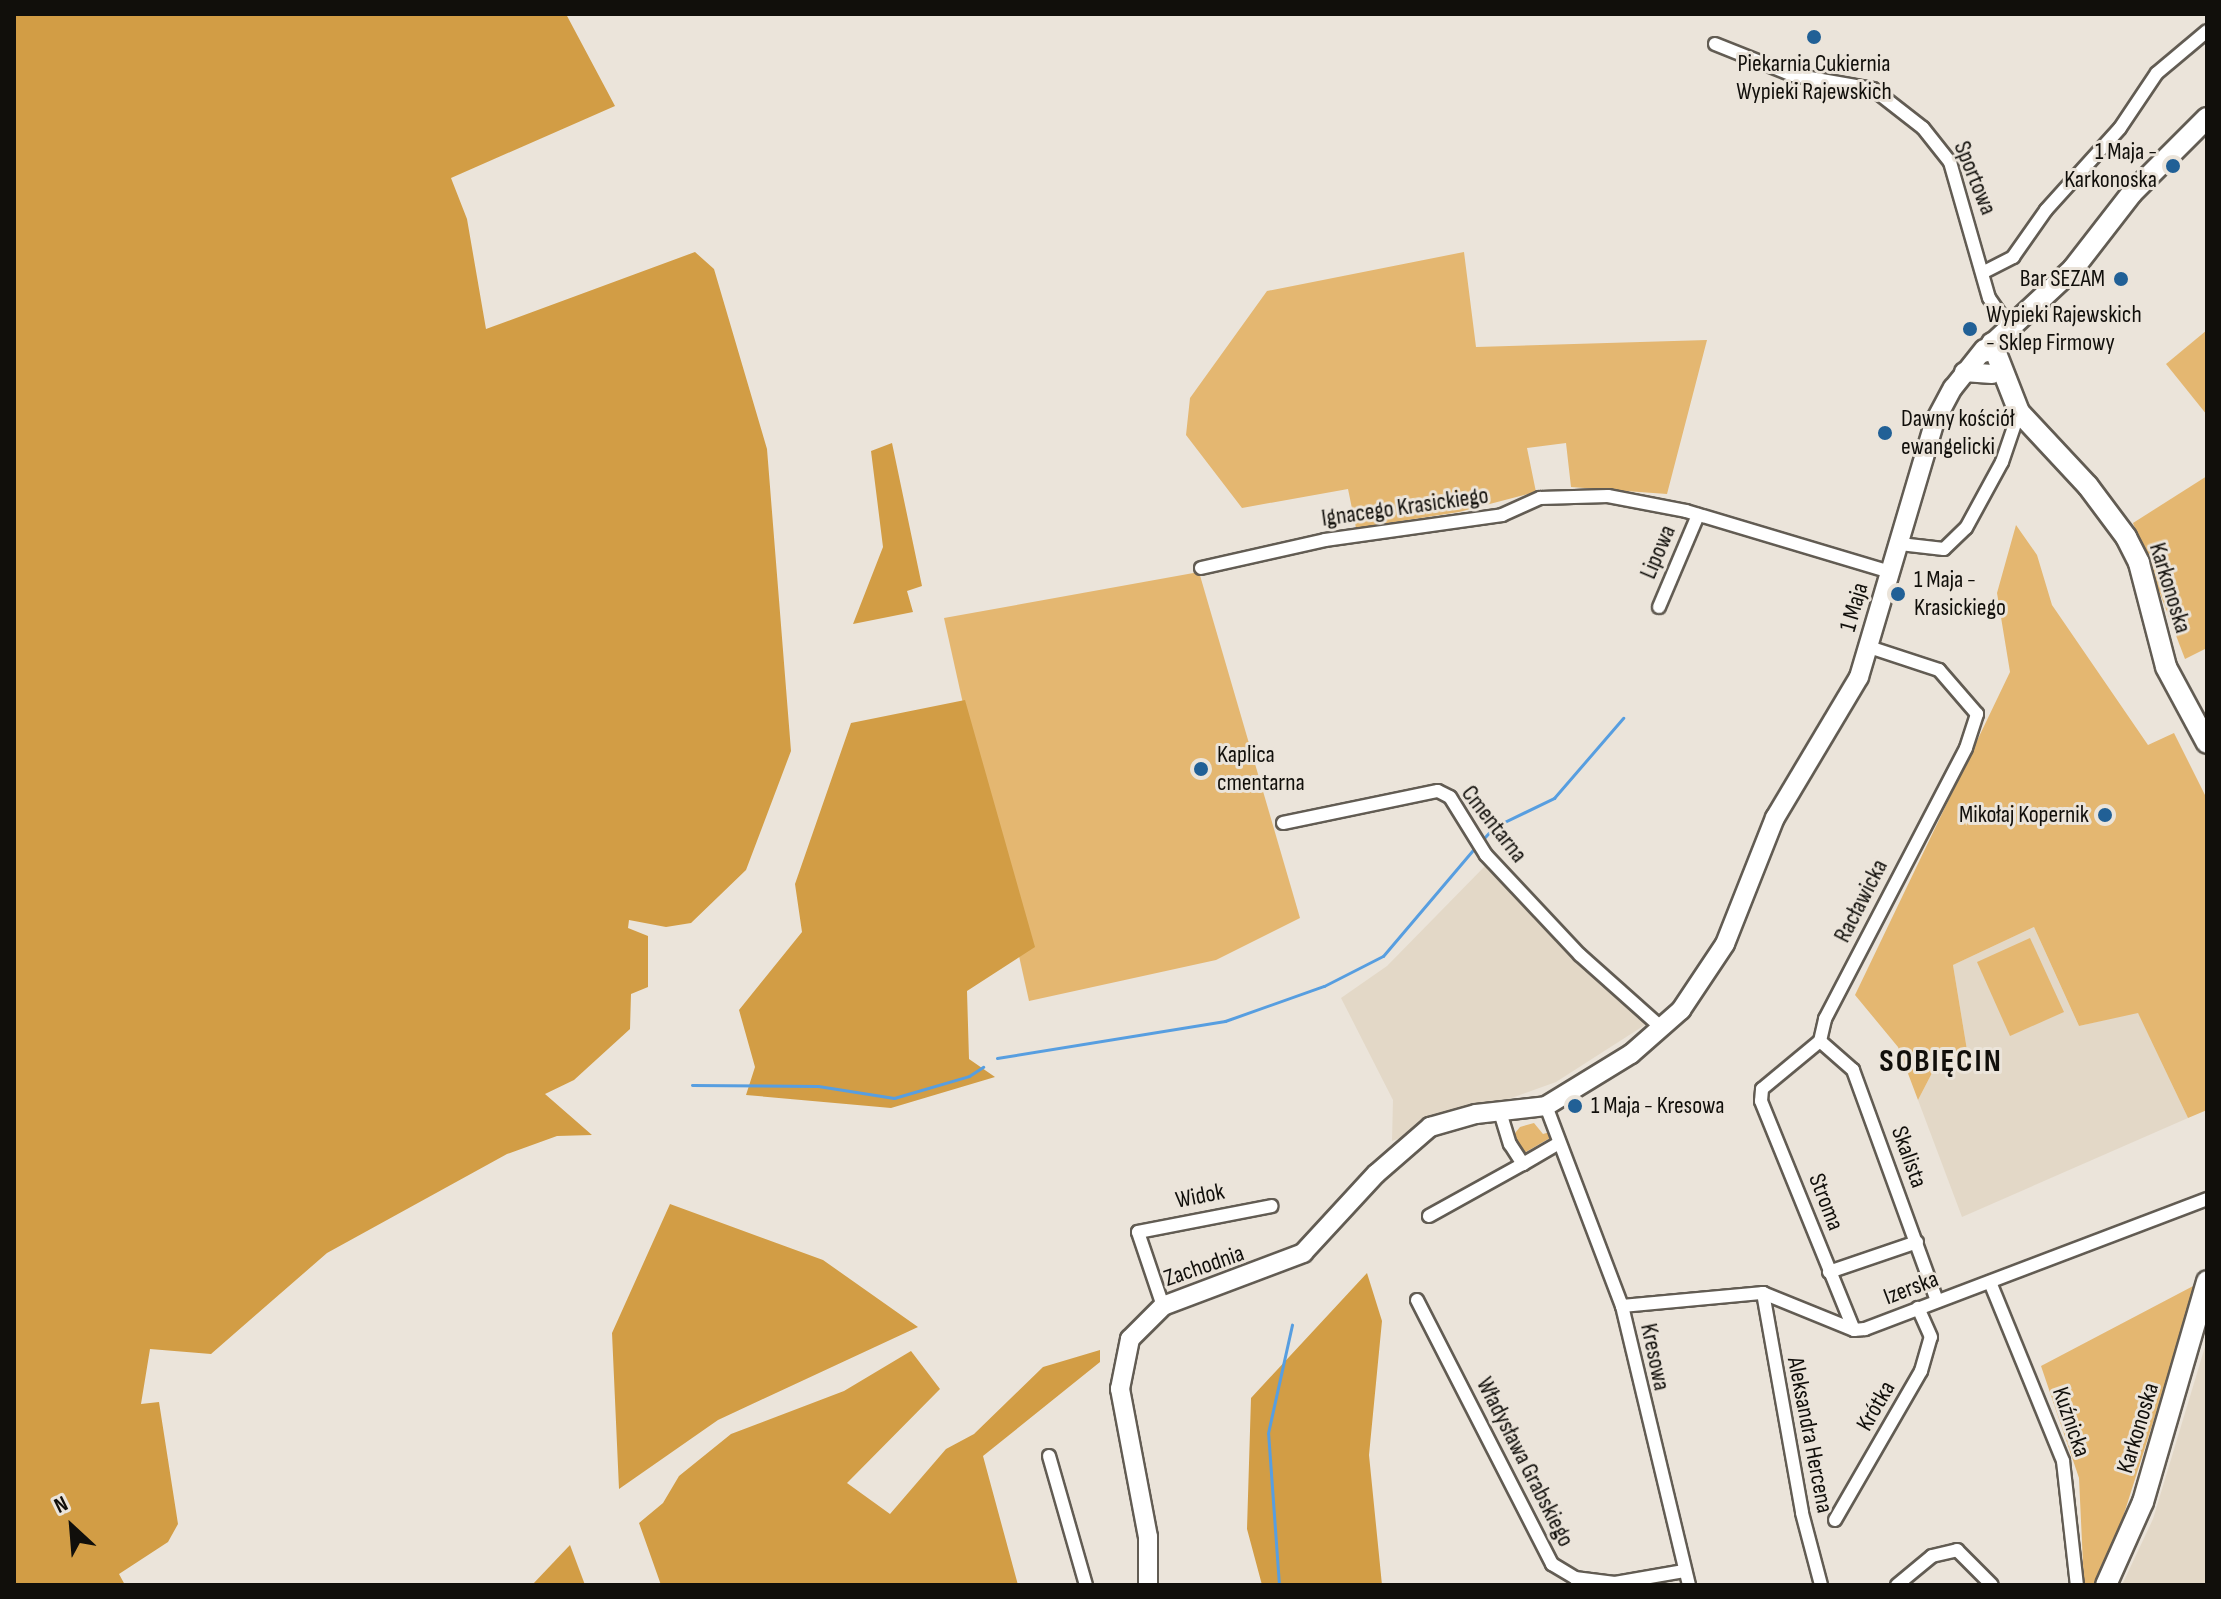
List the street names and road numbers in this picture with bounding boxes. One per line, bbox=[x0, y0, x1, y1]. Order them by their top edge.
street label: Sportowa bbox=[1947, 137, 2003, 219]
street label: Ignacego Krasickiego bbox=[1320, 481, 1490, 533]
street label: Lipowa bbox=[1634, 521, 1682, 583]
street label: Karkonoska bbox=[2143, 539, 2197, 637]
street label: 1 Maja bbox=[1833, 579, 1875, 635]
street label: Cmentarna bbox=[1455, 780, 1533, 868]
street label: Racławicka bbox=[1828, 855, 1894, 947]
street label: Skalista bbox=[1885, 1122, 1933, 1192]
street label: Stroma bbox=[1802, 1169, 1850, 1235]
street label: Widok bbox=[1173, 1177, 1227, 1215]
street label: Zachodnia bbox=[1160, 1239, 1248, 1293]
street label: Izerska bbox=[1880, 1264, 1942, 1312]
street label: Kresowa bbox=[1634, 1321, 1676, 1393]
street label: Aleksandra Hercena bbox=[1781, 1355, 1839, 1515]
street label: Władysława Grabskiego bbox=[1470, 1373, 1580, 1551]
street label: Krótka bbox=[1850, 1376, 1902, 1436]
street label: Karkonoska bbox=[2111, 1379, 2165, 1477]
street label: Kuźnicka bbox=[2046, 1383, 2096, 1461]

